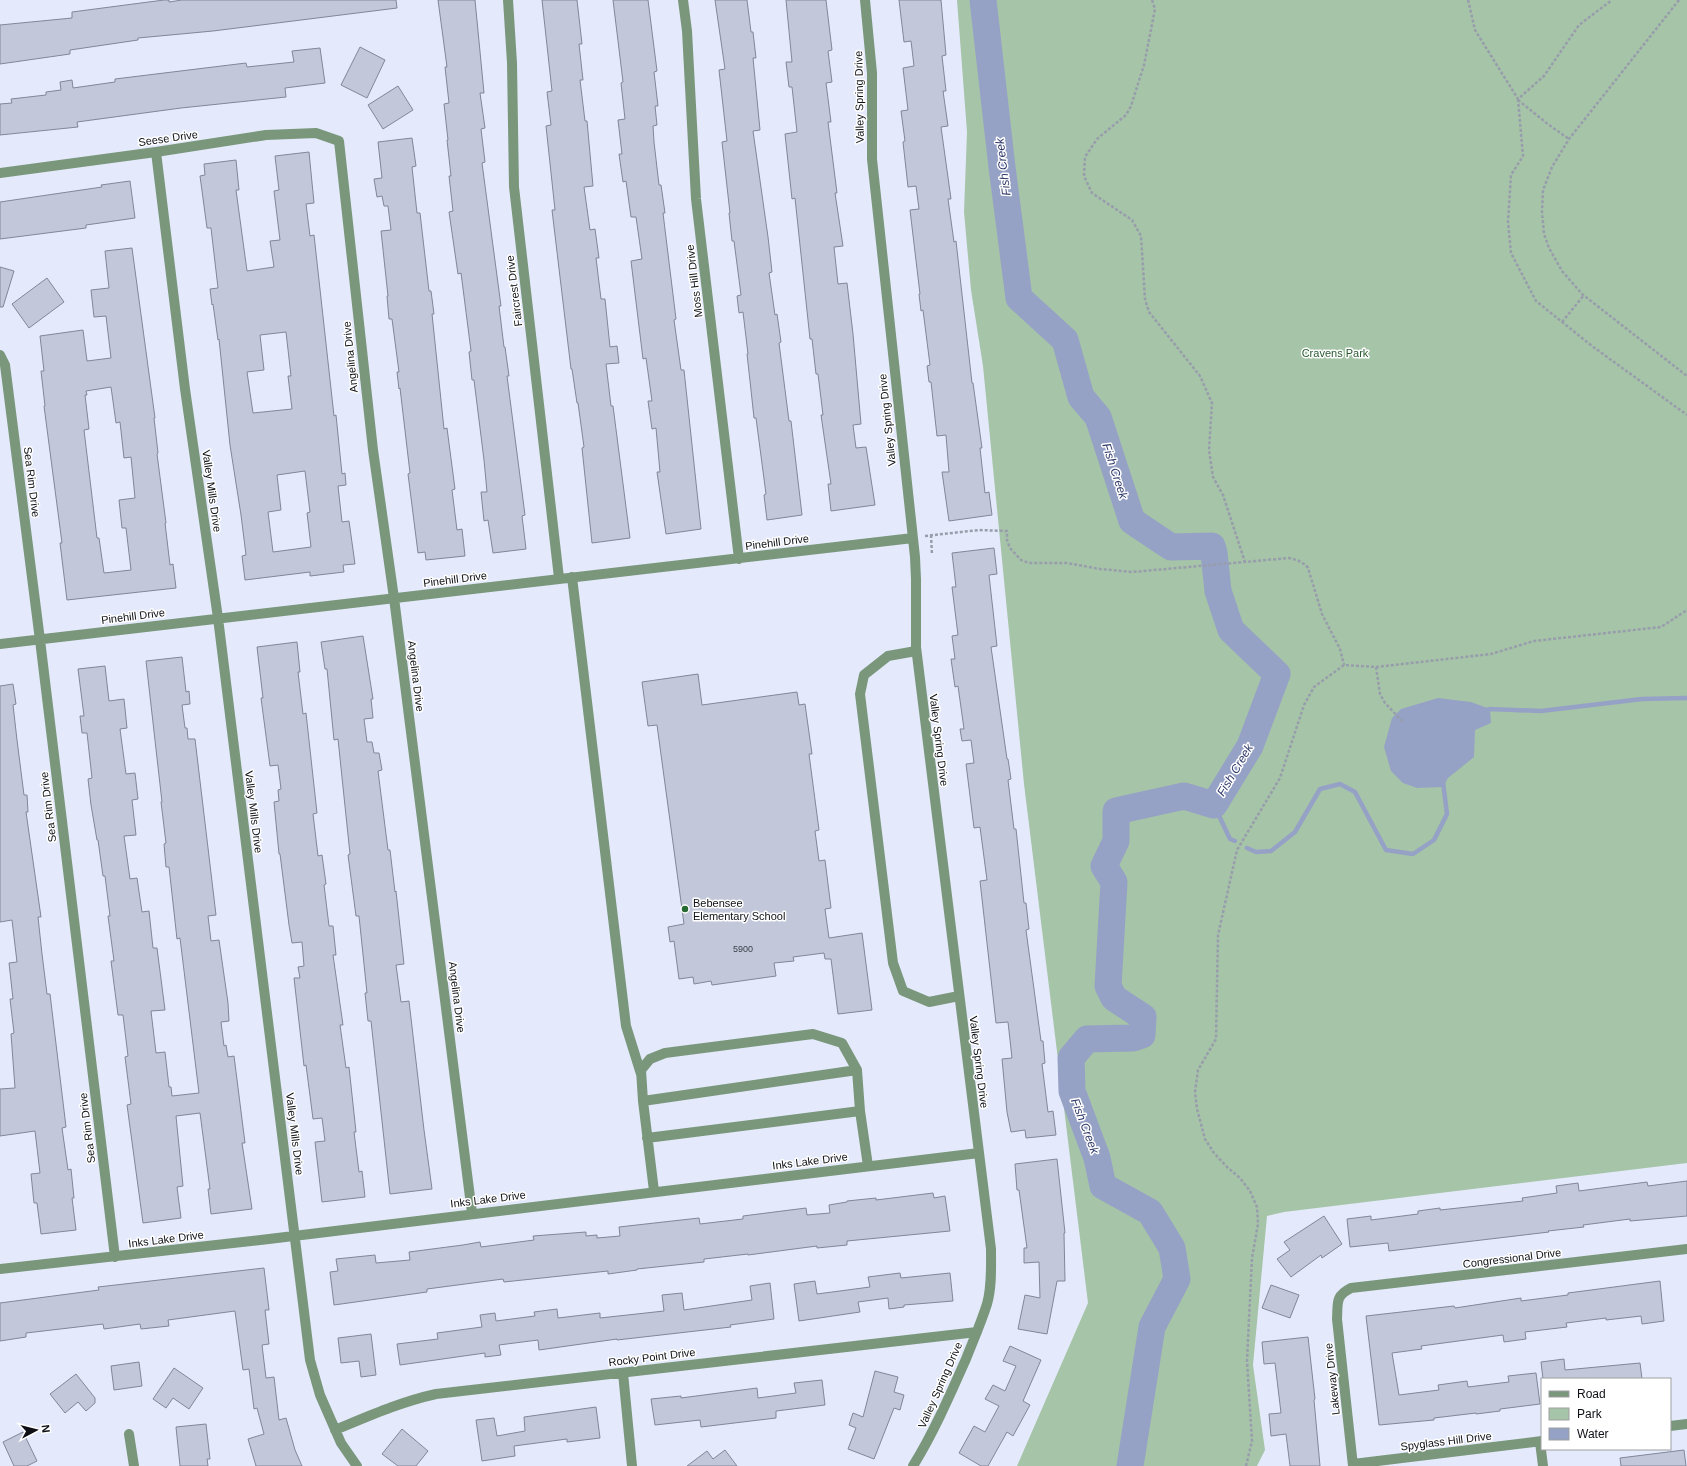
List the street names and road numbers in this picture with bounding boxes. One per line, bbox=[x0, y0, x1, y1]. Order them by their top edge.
street label: Valley Spring Drive bbox=[852, 51, 866, 143]
street label: Seese Drive bbox=[137, 128, 199, 148]
street label: Moss Hill Drive bbox=[684, 244, 704, 318]
street label: Faircrest Drive bbox=[504, 255, 524, 327]
street label: Angelina Drive bbox=[340, 321, 360, 393]
street label: Valley Spring Drive bbox=[876, 373, 898, 467]
street label: Sea Rim Drive bbox=[22, 446, 42, 518]
street label: Valley Mills Drive bbox=[200, 449, 224, 533]
street label: Pinehill Drive bbox=[744, 532, 810, 552]
street label: Pinehill Drive bbox=[422, 569, 488, 589]
street label: Pinehill Drive bbox=[100, 606, 166, 626]
street label: Angelina Drive bbox=[406, 640, 426, 712]
street label: Valley Spring Drive bbox=[927, 693, 951, 787]
street label: Valley Mills Drive bbox=[243, 770, 265, 854]
street label: Sea Rim Drive bbox=[38, 771, 58, 843]
street label: Angelina Drive bbox=[447, 961, 467, 1033]
street label: Valley Spring Drive bbox=[967, 1015, 991, 1109]
street label: Sea Rim Drive bbox=[77, 1092, 97, 1164]
street label: Valley Mills Drive bbox=[284, 1092, 306, 1176]
street label: Inks Lake Drive bbox=[772, 1150, 848, 1172]
street label: Inks Lake Drive bbox=[450, 1188, 526, 1210]
street label: Inks Lake Drive bbox=[128, 1228, 204, 1250]
street label: Congressional Drive bbox=[1462, 1246, 1562, 1270]
street label: Valley Spring Drive bbox=[916, 1340, 964, 1430]
street label: Lakeway Drive bbox=[1322, 1343, 1342, 1415]
street label: Rocky Point Drive bbox=[608, 1346, 696, 1368]
street label: Spyglass Hill Drive bbox=[1400, 1429, 1492, 1453]

